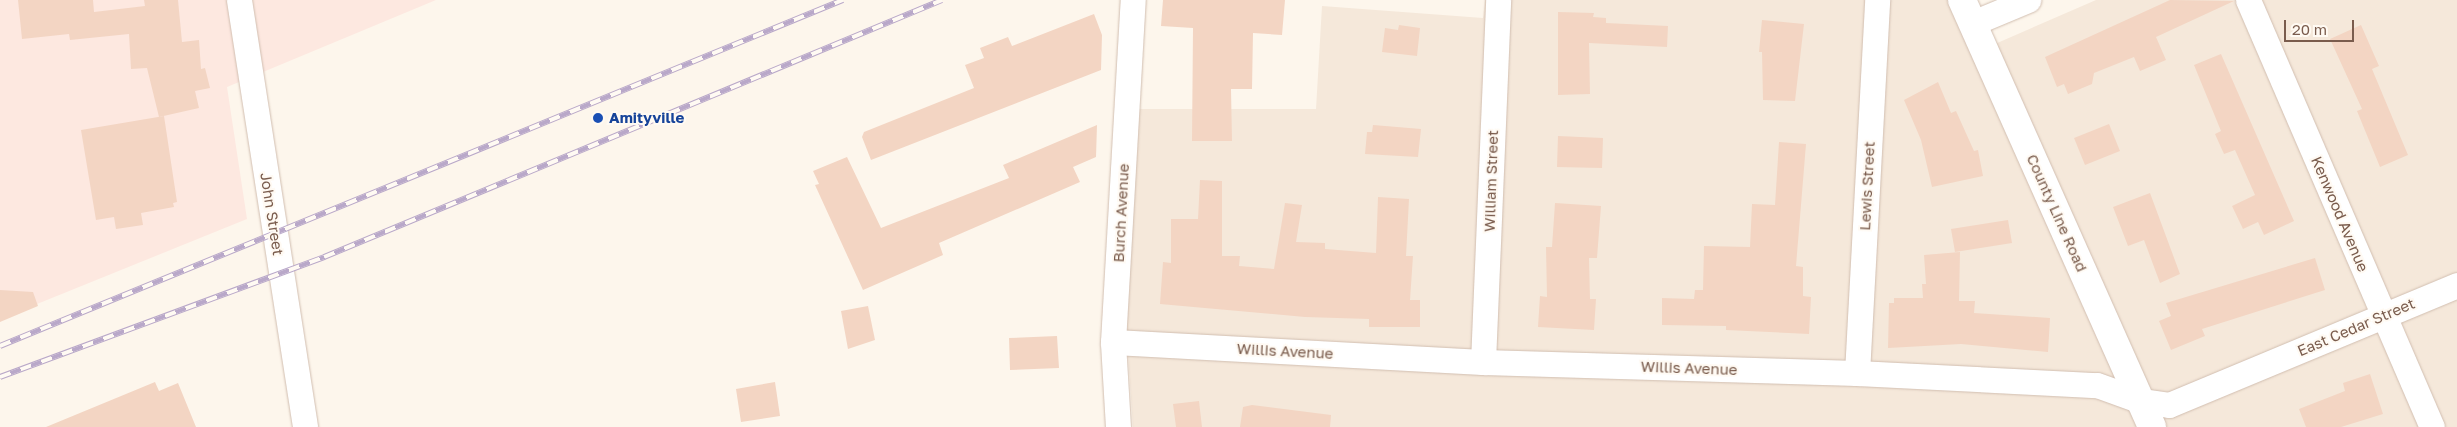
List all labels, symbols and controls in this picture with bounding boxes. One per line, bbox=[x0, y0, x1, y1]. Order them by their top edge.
scale bar bbox=[2287, 10, 2357, 42]
text: 20 m bbox=[2292, 20, 2327, 38]
place label: Amityville bbox=[609, 109, 684, 127]
marker: Amityville bbox=[591, 111, 605, 125]
street label: William Street bbox=[1480, 130, 1502, 232]
street label: Lewis Street bbox=[1856, 141, 1878, 231]
street label: County Line Road bbox=[2023, 151, 2091, 275]
street label: Kenwood Avenue bbox=[2308, 154, 2372, 274]
street label: Burch Avenue bbox=[1109, 163, 1133, 263]
street label: John Street bbox=[257, 171, 287, 257]
street label: East Cedar Street bbox=[2295, 294, 2417, 360]
street label: Willis Avenue bbox=[1236, 339, 1334, 363]
street label: Willis Avenue bbox=[1640, 357, 1738, 379]

